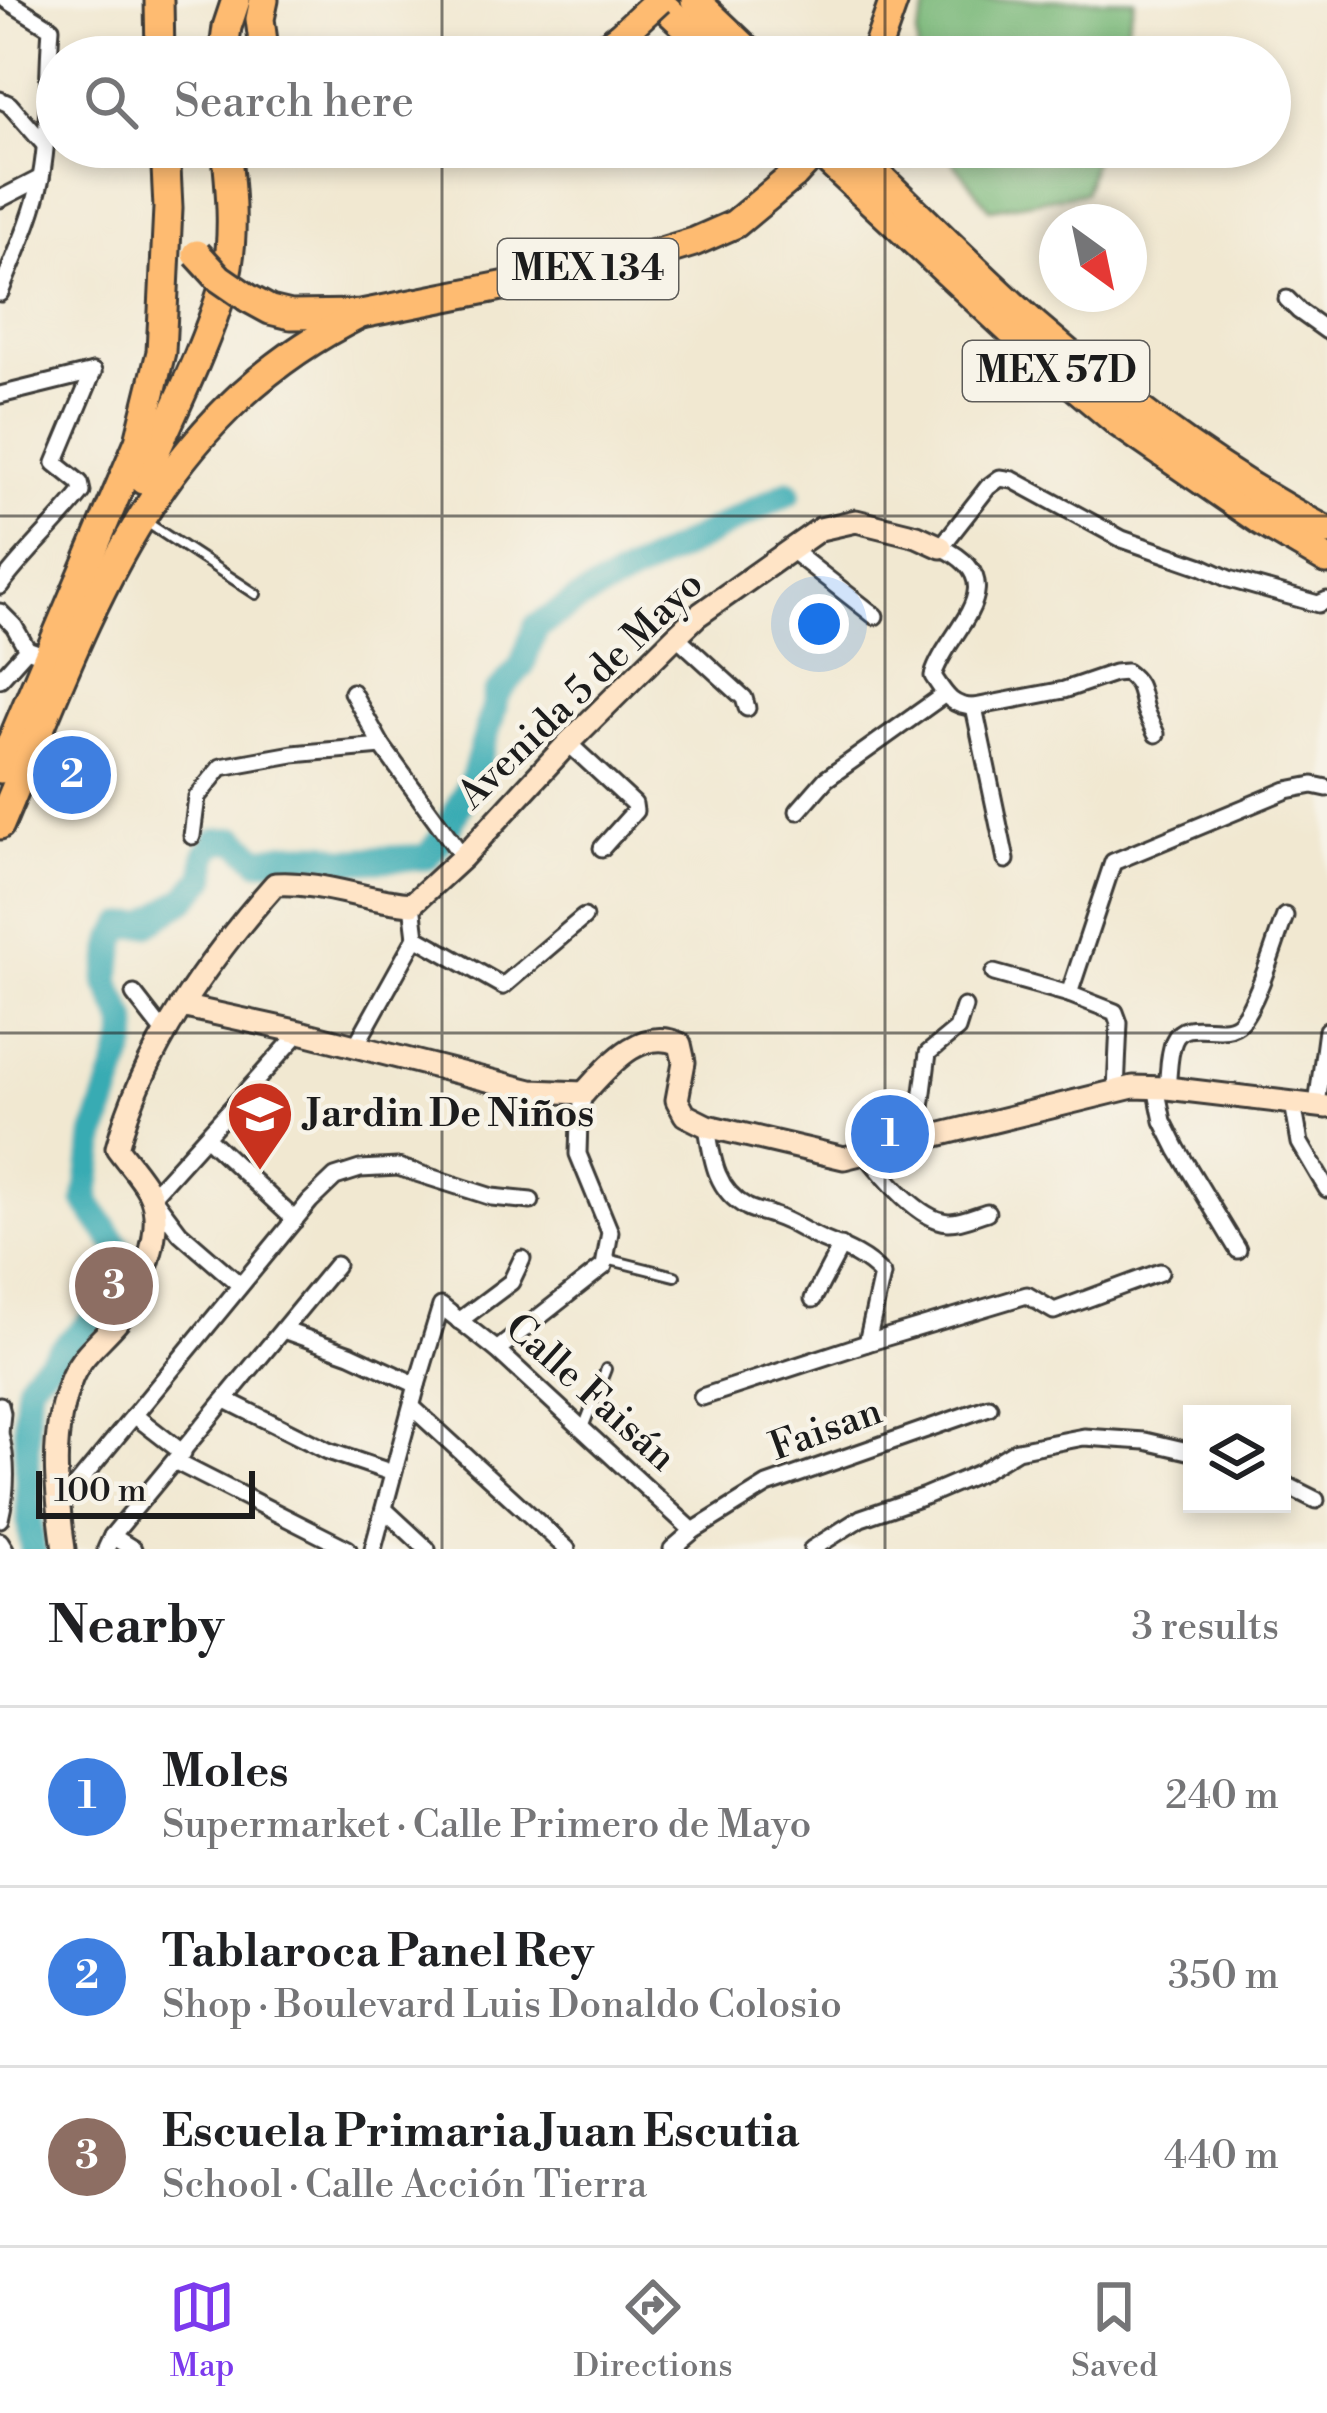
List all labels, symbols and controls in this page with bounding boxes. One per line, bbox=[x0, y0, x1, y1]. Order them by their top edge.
search box bbox=[36, 36, 1291, 168]
icon: search bbox=[78, 69, 144, 135]
text: Search here bbox=[174, 74, 414, 131]
north arrow bbox=[1039, 204, 1147, 312]
road number: MEX 134 bbox=[498, 239, 678, 299]
road number: MEX 57D bbox=[963, 341, 1149, 401]
street label: Avenida 5 de Mayo bbox=[447, 560, 714, 820]
your location bbox=[789, 594, 849, 654]
pin: 2 bbox=[33, 730, 111, 820]
school or university icon: Jardin De Niños bbox=[225, 1079, 295, 1173]
pin: 1 bbox=[851, 1089, 929, 1179]
place label: Jardin De Niños bbox=[301, 1090, 594, 1139]
pin: 3 bbox=[75, 1241, 153, 1331]
street label: Calle Faisán bbox=[494, 1303, 686, 1483]
street label: Faisan bbox=[763, 1387, 889, 1473]
map controls bbox=[1183, 1405, 1291, 1513]
button: layers bbox=[1183, 1405, 1291, 1513]
scale bar bbox=[36, 1465, 255, 1518]
text: 100 m bbox=[54, 1471, 147, 1512]
text: Nearby bbox=[48, 1595, 224, 1659]
text: 3 results bbox=[1131, 1603, 1279, 1652]
text: Moles bbox=[162, 1744, 289, 1801]
text: 1 bbox=[78, 1772, 96, 1821]
text: 240 m bbox=[1165, 1772, 1279, 1821]
text: Supermarket · Calle Primero de Mayo bbox=[162, 1801, 811, 1850]
text: Tablaroca Panel Rey bbox=[162, 1924, 594, 1981]
text: 2 bbox=[75, 1952, 99, 2001]
text: 350 m bbox=[1168, 1952, 1279, 2001]
text: Shop · Boulevard Luis Donaldo Colosio bbox=[162, 1981, 842, 2030]
text: Escuela Primaria Juan Escutia bbox=[162, 2104, 799, 2161]
text: 3 bbox=[75, 2132, 99, 2181]
text: 440 m bbox=[1164, 2132, 1279, 2181]
text: School · Calle Acción Tierra bbox=[162, 2161, 647, 2210]
tab: Map bbox=[169, 2274, 235, 2387]
tab: Directions bbox=[574, 2274, 733, 2387]
tab: Saved bbox=[1071, 2274, 1158, 2387]

